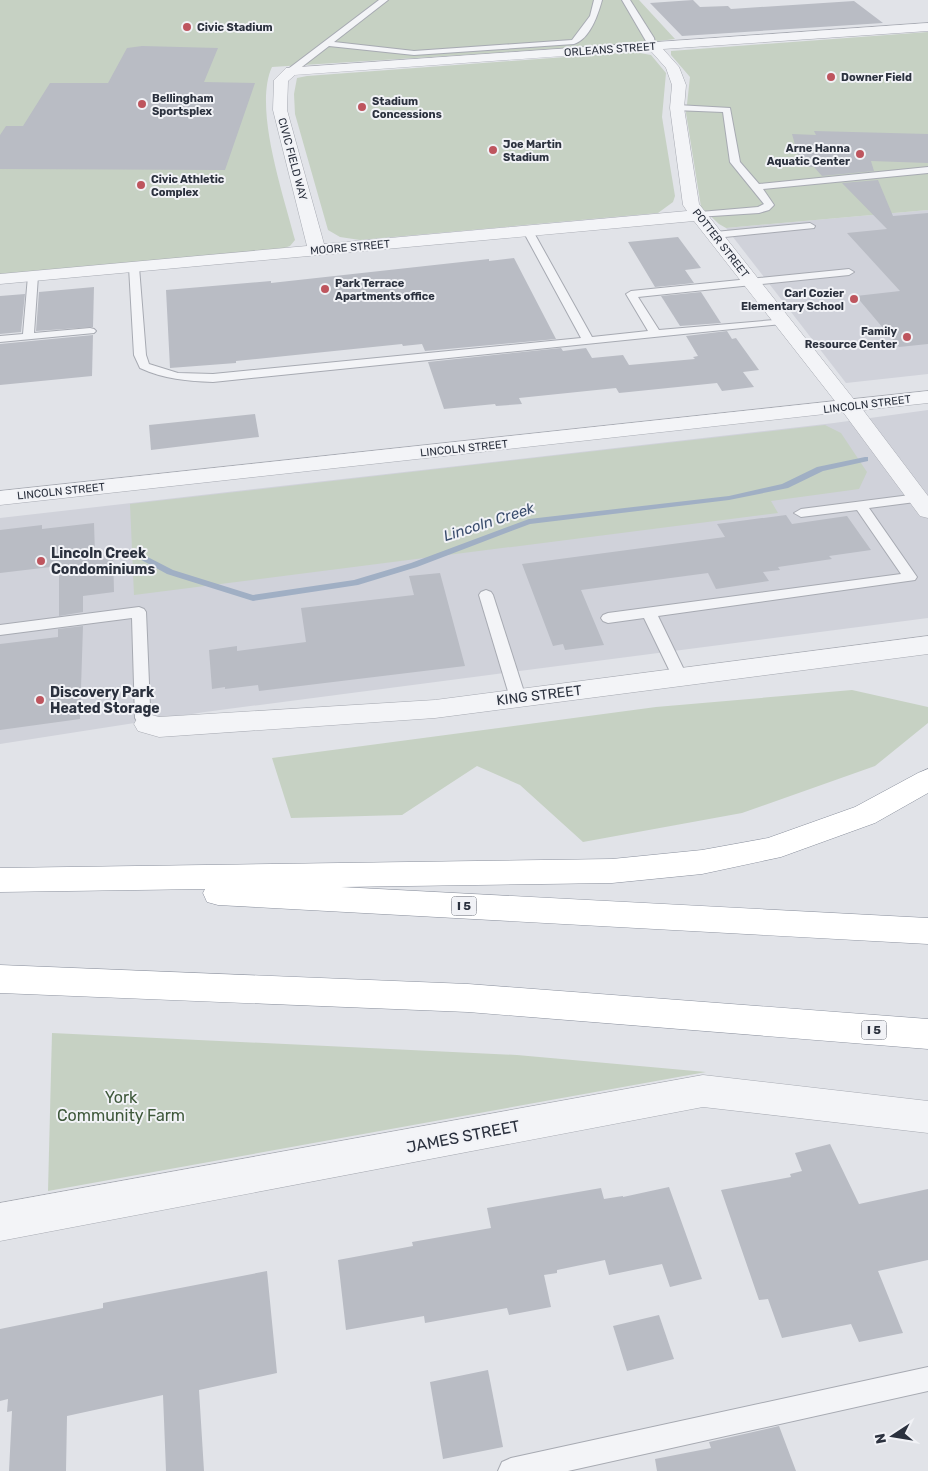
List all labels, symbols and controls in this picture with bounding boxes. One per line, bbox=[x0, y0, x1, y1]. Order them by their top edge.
marker: Civic Stadium bbox=[181, 21, 193, 33]
place label: Civic Stadium bbox=[197, 21, 273, 34]
street label: ORLEANS STREET bbox=[564, 40, 657, 59]
marker: Downer Field bbox=[825, 71, 837, 83]
place label: Downer Field bbox=[841, 71, 912, 84]
place label: Bellingham Sportsplex bbox=[152, 92, 213, 118]
place label: Stadium Concessions bbox=[372, 95, 442, 121]
marker: Bellingham Sportsplex bbox=[136, 98, 148, 110]
marker: Stadium Concessions bbox=[356, 101, 368, 113]
street label: CIVIC FIELD WAY bbox=[275, 116, 310, 202]
place label: Joe Martin Stadium bbox=[503, 138, 562, 164]
place label: Arne Hanna Aquatic Center bbox=[767, 142, 850, 168]
marker: Joe Martin Stadium bbox=[487, 144, 499, 156]
marker: Arne Hanna Aquatic Center bbox=[854, 148, 866, 160]
place label: Civic Athletic Complex bbox=[151, 173, 225, 199]
marker: Civic Athletic Complex bbox=[135, 179, 147, 191]
street label: POTTER STREET bbox=[690, 206, 752, 281]
street label: MOORE STREET bbox=[310, 237, 391, 257]
place label: Park Terrace Apartments office bbox=[335, 277, 435, 303]
marker: Park Terrace Apartments office bbox=[319, 283, 331, 295]
place label: Carl Cozier Elementary School bbox=[741, 287, 844, 313]
marker: Carl Cozier Elementary School bbox=[848, 293, 860, 305]
place label: Family Resource Center bbox=[805, 325, 897, 351]
marker: Family Resource Center bbox=[901, 331, 913, 343]
street label: LINCOLN STREET bbox=[823, 393, 912, 416]
street label: LINCOLN STREET bbox=[420, 437, 509, 460]
street label: LINCOLN STREET bbox=[17, 480, 106, 503]
water label: Lincoln Creek bbox=[441, 499, 537, 545]
place label: Lincoln Creek Condominiums bbox=[51, 545, 155, 578]
marker: Lincoln Creek Condominiums bbox=[35, 555, 47, 567]
street label: KING STREET bbox=[495, 682, 583, 709]
place label: Discovery Park Heated Storage bbox=[50, 684, 160, 717]
marker: Discovery Park Heated Storage bbox=[34, 694, 46, 706]
road number: I 5 bbox=[452, 896, 476, 916]
road number: I 5 bbox=[862, 1020, 886, 1040]
park label: York Community Farm bbox=[57, 1088, 185, 1125]
street label: JAMES STREET bbox=[405, 1116, 521, 1157]
north arrow bbox=[868, 1411, 918, 1461]
text: N bbox=[871, 1432, 890, 1445]

